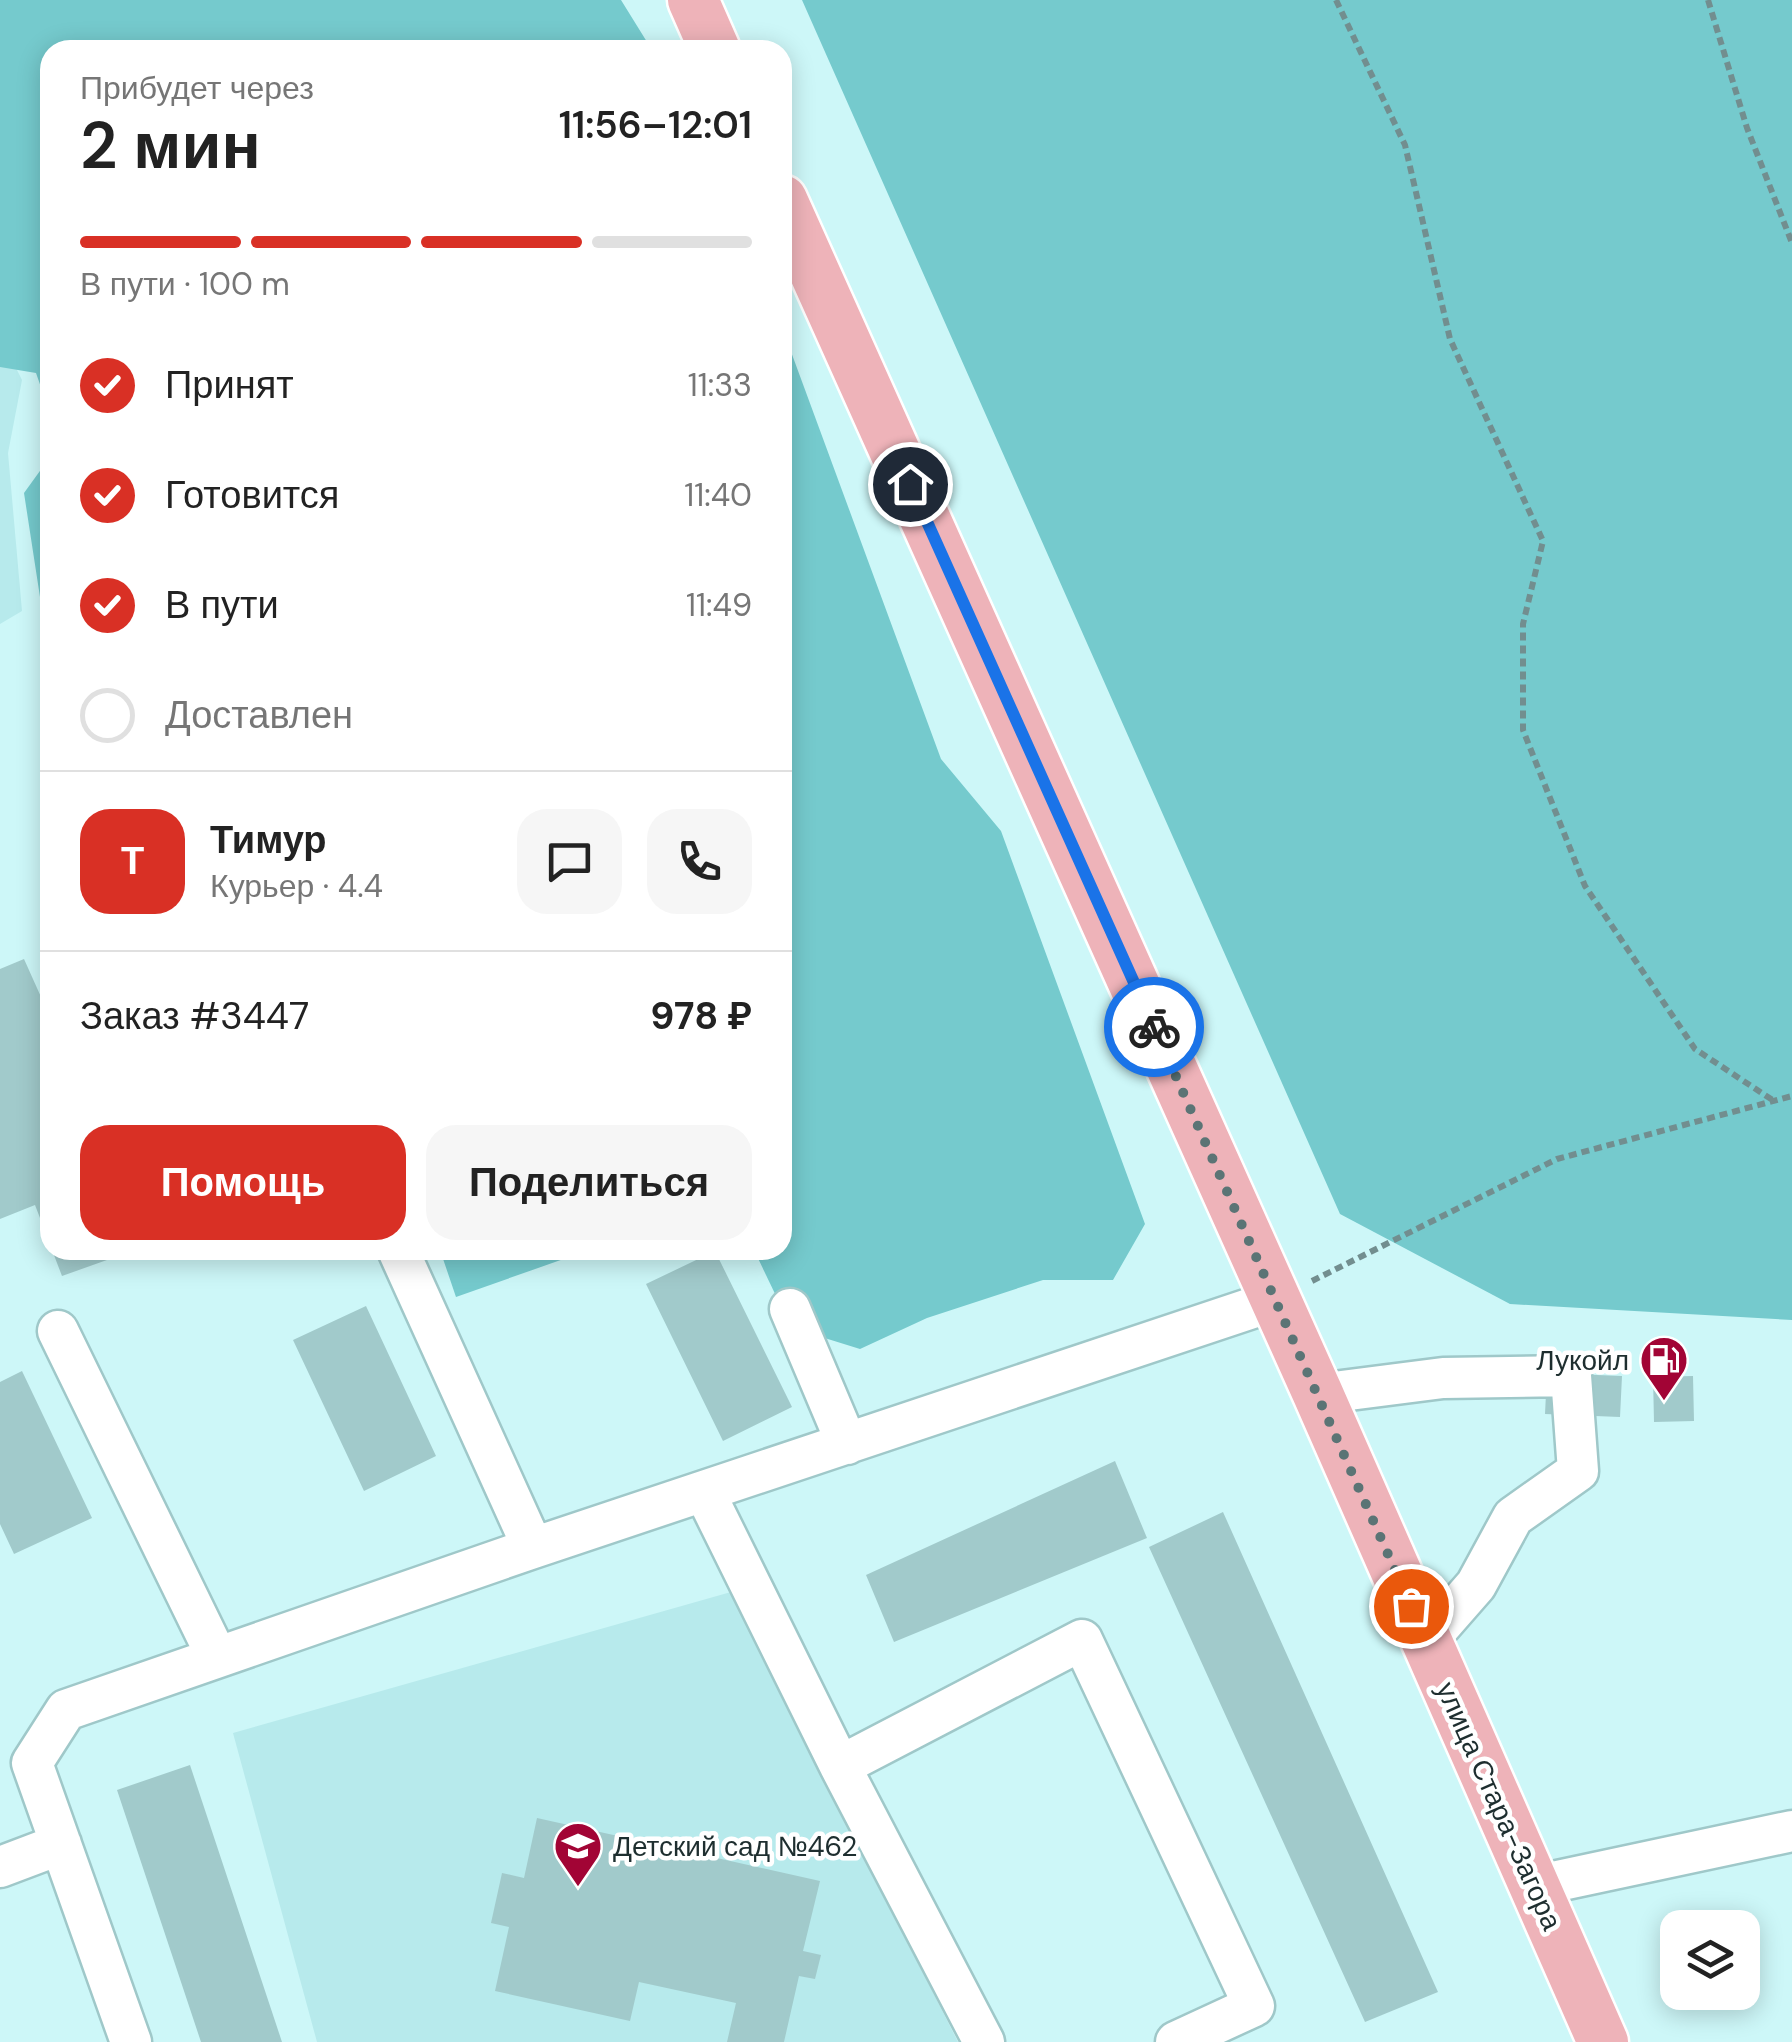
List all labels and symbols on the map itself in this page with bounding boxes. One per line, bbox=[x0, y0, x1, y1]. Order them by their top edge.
pin bbox=[868, 442, 953, 527]
courier bbox=[1104, 977, 1204, 1077]
fuel station icon: Лукойл bbox=[1638, 1334, 1690, 1402]
place label: Лукойл bbox=[1536, 1342, 1629, 1379]
pin bbox=[1369, 1564, 1454, 1649]
street label: улица Стара-Загора bbox=[1428, 1676, 1571, 1936]
school or university icon: Детский сад №462 bbox=[552, 1820, 604, 1888]
place label: Детский сад №462 bbox=[613, 1828, 857, 1865]

